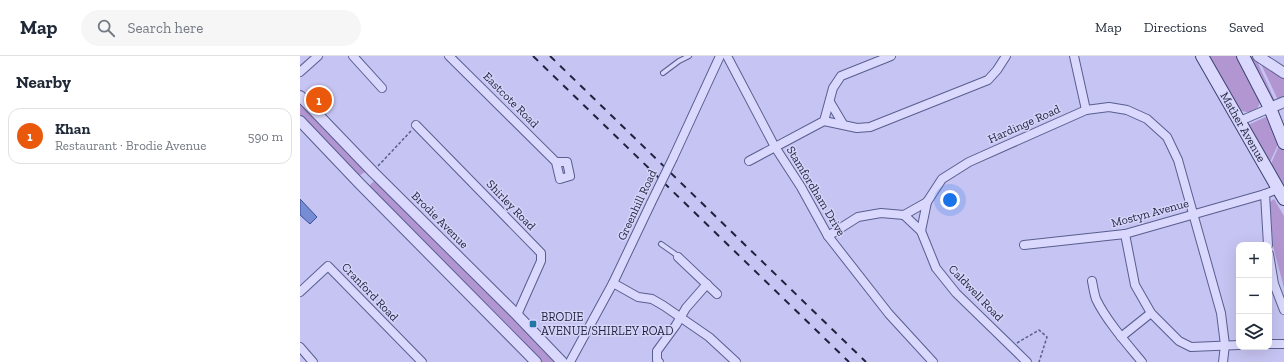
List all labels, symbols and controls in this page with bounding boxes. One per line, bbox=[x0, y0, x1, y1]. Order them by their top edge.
search box bbox=[81, 10, 361, 46]
text: Map bbox=[20, 16, 57, 39]
icon: search bbox=[95, 17, 117, 39]
text: Search here bbox=[127, 19, 203, 37]
text: Map bbox=[1095, 19, 1122, 36]
text: Directions bbox=[1144, 19, 1207, 36]
text: Saved bbox=[1229, 19, 1264, 36]
street label: Eastcote Road bbox=[480, 69, 542, 131]
text: Nearby bbox=[16, 72, 71, 92]
pin: 1 bbox=[306, 85, 332, 115]
street label: Mather Avenue bbox=[1217, 90, 1269, 165]
street label: Hardinge Road bbox=[986, 102, 1063, 146]
text: Khan bbox=[55, 120, 90, 138]
text: 1 bbox=[27, 129, 33, 144]
text: 590 m bbox=[248, 129, 283, 144]
text: Restaurant · Brodie Avenue bbox=[55, 138, 206, 153]
street label: Stamfordham Drive bbox=[784, 144, 849, 239]
street label: Greenhill Road bbox=[614, 167, 660, 243]
street label: Shirley Road bbox=[484, 177, 539, 233]
street label: Brodie Avenue bbox=[409, 189, 472, 252]
your location bbox=[940, 190, 960, 210]
street label: Mostyn Avenue bbox=[1110, 196, 1191, 230]
map controls bbox=[1236, 242, 1272, 350]
button: + bbox=[1236, 242, 1272, 278]
street label: Cranford Road bbox=[339, 260, 402, 324]
street label: Caldwell Road bbox=[946, 262, 1007, 324]
button: − bbox=[1236, 278, 1272, 314]
place label: BRODIE AVENUE/SHIRLEY ROAD bbox=[541, 310, 673, 338]
button: layers bbox=[1236, 314, 1272, 350]
marker: BRODIE AVENUE/SHIRLEY ROAD bbox=[528, 319, 538, 329]

